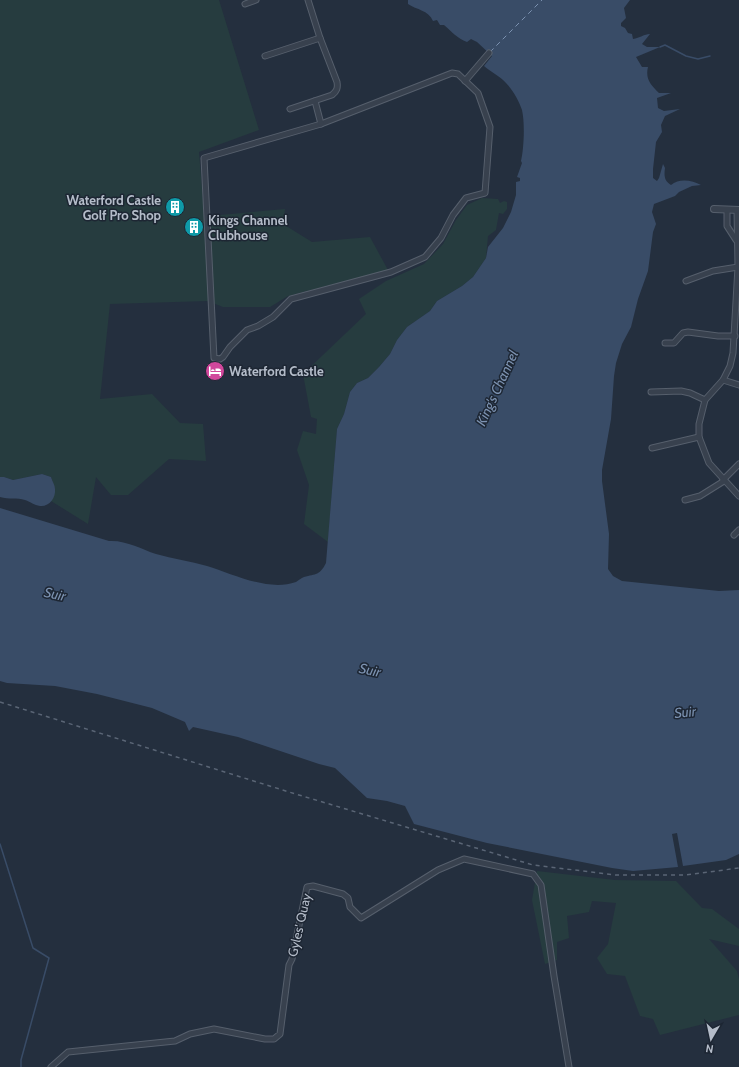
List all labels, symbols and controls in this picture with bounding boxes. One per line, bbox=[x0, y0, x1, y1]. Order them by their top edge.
place label: Waterford Castle Golf Pro Shop bbox=[66, 192, 162, 223]
building icon: Waterford Castle Golf Pro Shop bbox=[164, 196, 186, 218]
place label: Kings Channel Clubhouse bbox=[208, 212, 288, 243]
building icon: Kings Channel Clubhouse bbox=[183, 216, 205, 238]
water label: King's Channel bbox=[472, 347, 523, 429]
hotel icon: Waterford Castle bbox=[204, 360, 226, 382]
place label: Waterford Castle bbox=[229, 363, 324, 379]
water label: Suir bbox=[42, 583, 68, 605]
water label: Suir bbox=[357, 659, 383, 681]
water label: Suir bbox=[673, 702, 697, 722]
street label: Gyles' Quay bbox=[284, 891, 314, 958]
north arrow bbox=[691, 1019, 731, 1059]
text: N bbox=[704, 1041, 714, 1056]

